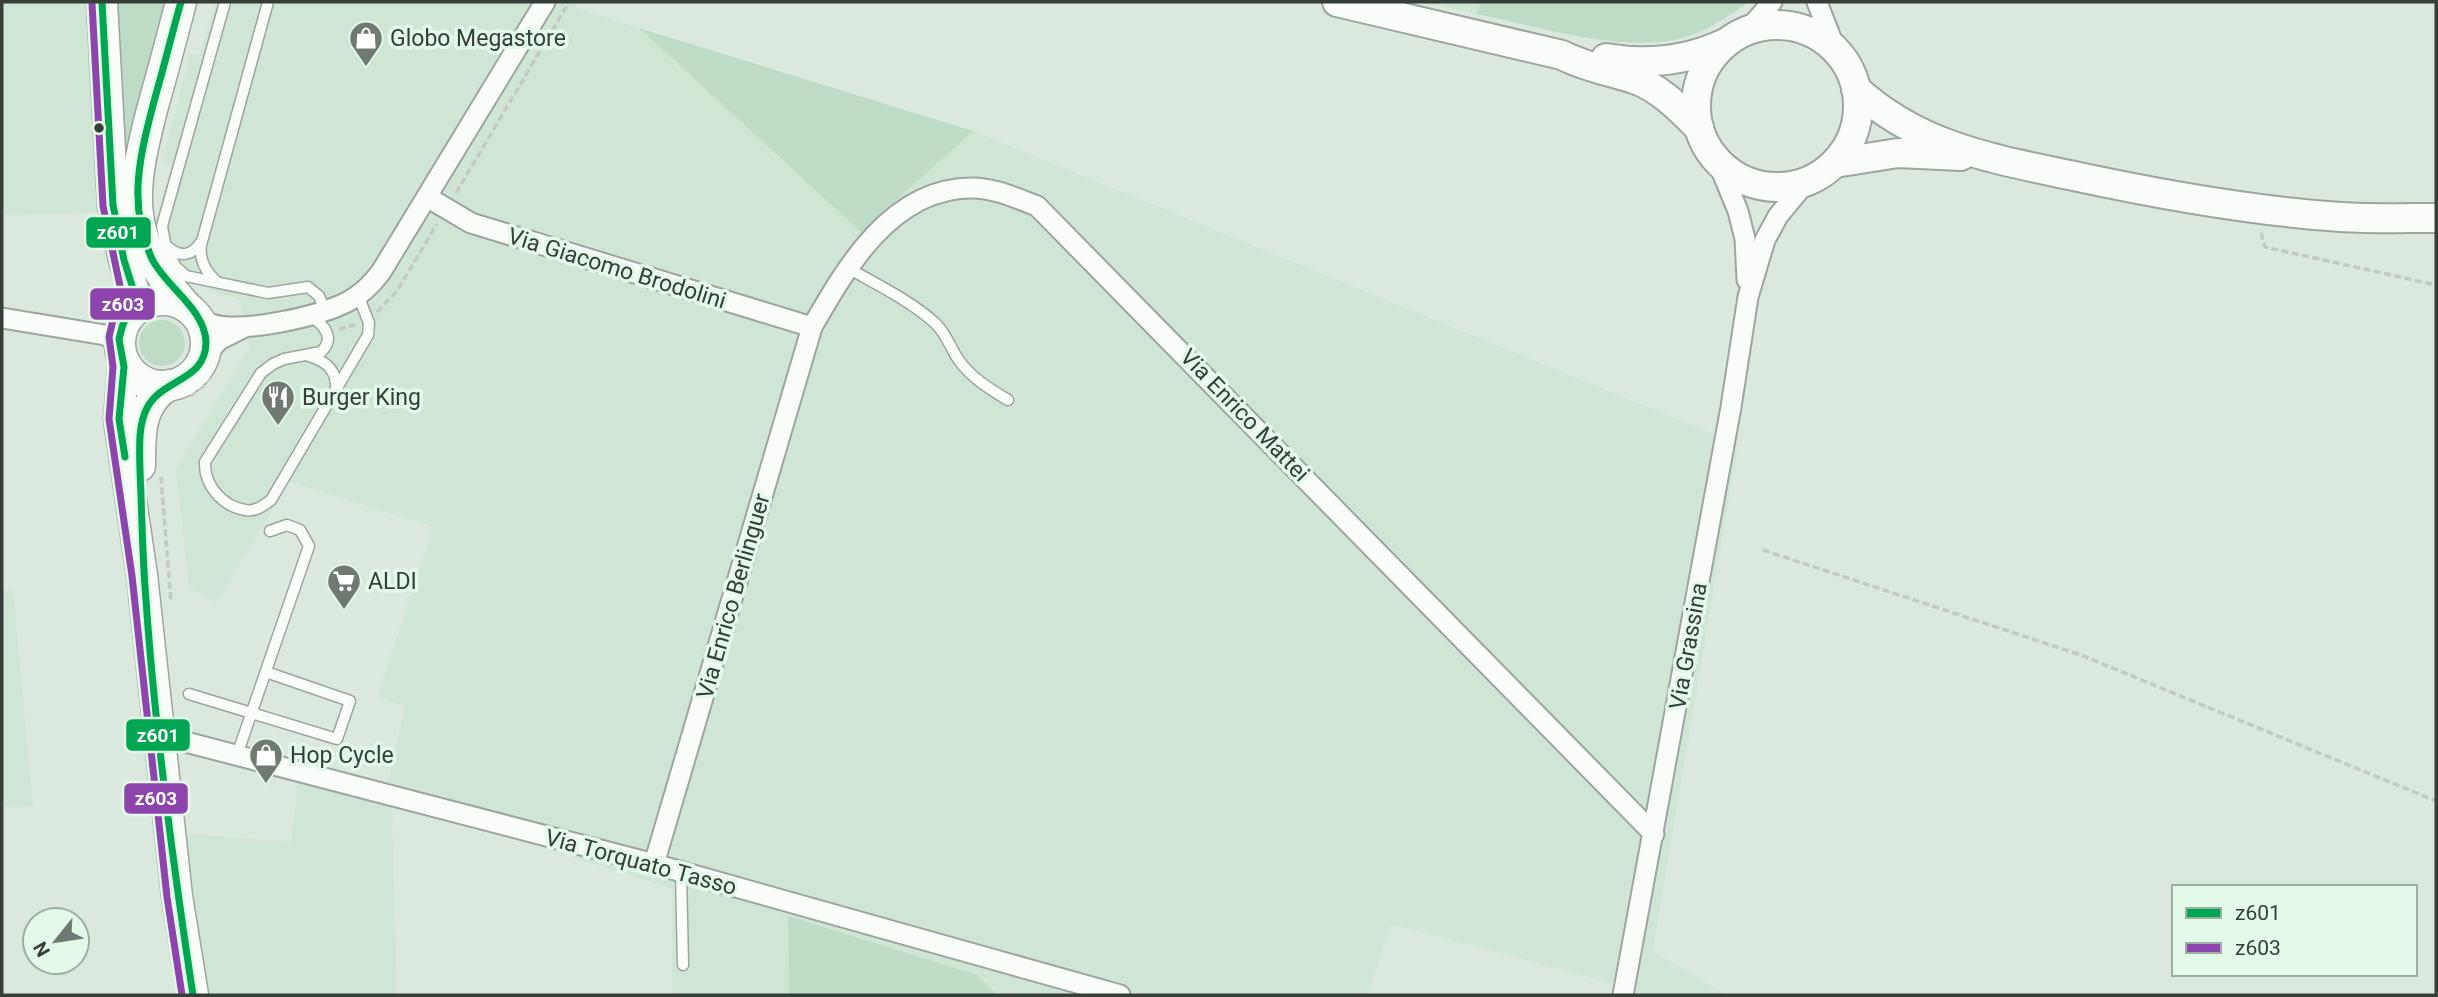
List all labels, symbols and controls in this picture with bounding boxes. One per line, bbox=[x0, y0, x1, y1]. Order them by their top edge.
shop icon: Globo Megastore bbox=[347, 19, 385, 68]
place label: Globo Megastore bbox=[390, 25, 566, 52]
unlabelled marker bbox=[92, 121, 106, 135]
line badge: z601 bbox=[85, 216, 152, 249]
text: z601 bbox=[97, 221, 139, 244]
street label: Via Giacomo Brodolini bbox=[504, 222, 729, 315]
line badge: z603 bbox=[89, 287, 156, 321]
text: z603 bbox=[102, 293, 144, 316]
street label: Via Enrico Mattei bbox=[1175, 343, 1315, 487]
restaurant icon: Burger King bbox=[259, 378, 297, 427]
place label: Burger King bbox=[302, 384, 421, 411]
street label: Via Enrico Berlinguer bbox=[691, 490, 776, 702]
supermarket icon: ALDI bbox=[325, 562, 363, 611]
place label: ALDI bbox=[368, 568, 417, 595]
street label: Via Grassina bbox=[1664, 580, 1713, 712]
line badge: z601 bbox=[125, 718, 191, 752]
text: z601 bbox=[137, 724, 179, 747]
shop icon: Hop Cycle bbox=[247, 736, 285, 785]
place label: Hop Cycle bbox=[290, 742, 394, 769]
line badge: z603 bbox=[123, 782, 189, 815]
text: z603 bbox=[135, 787, 177, 810]
street label: Via Torquato Tasso bbox=[542, 824, 740, 901]
legend bbox=[2172, 885, 2417, 976]
text: z601 bbox=[2235, 901, 2281, 925]
north arrow bbox=[21, 906, 91, 976]
text: z603 bbox=[2235, 936, 2281, 960]
text: N bbox=[28, 938, 55, 961]

